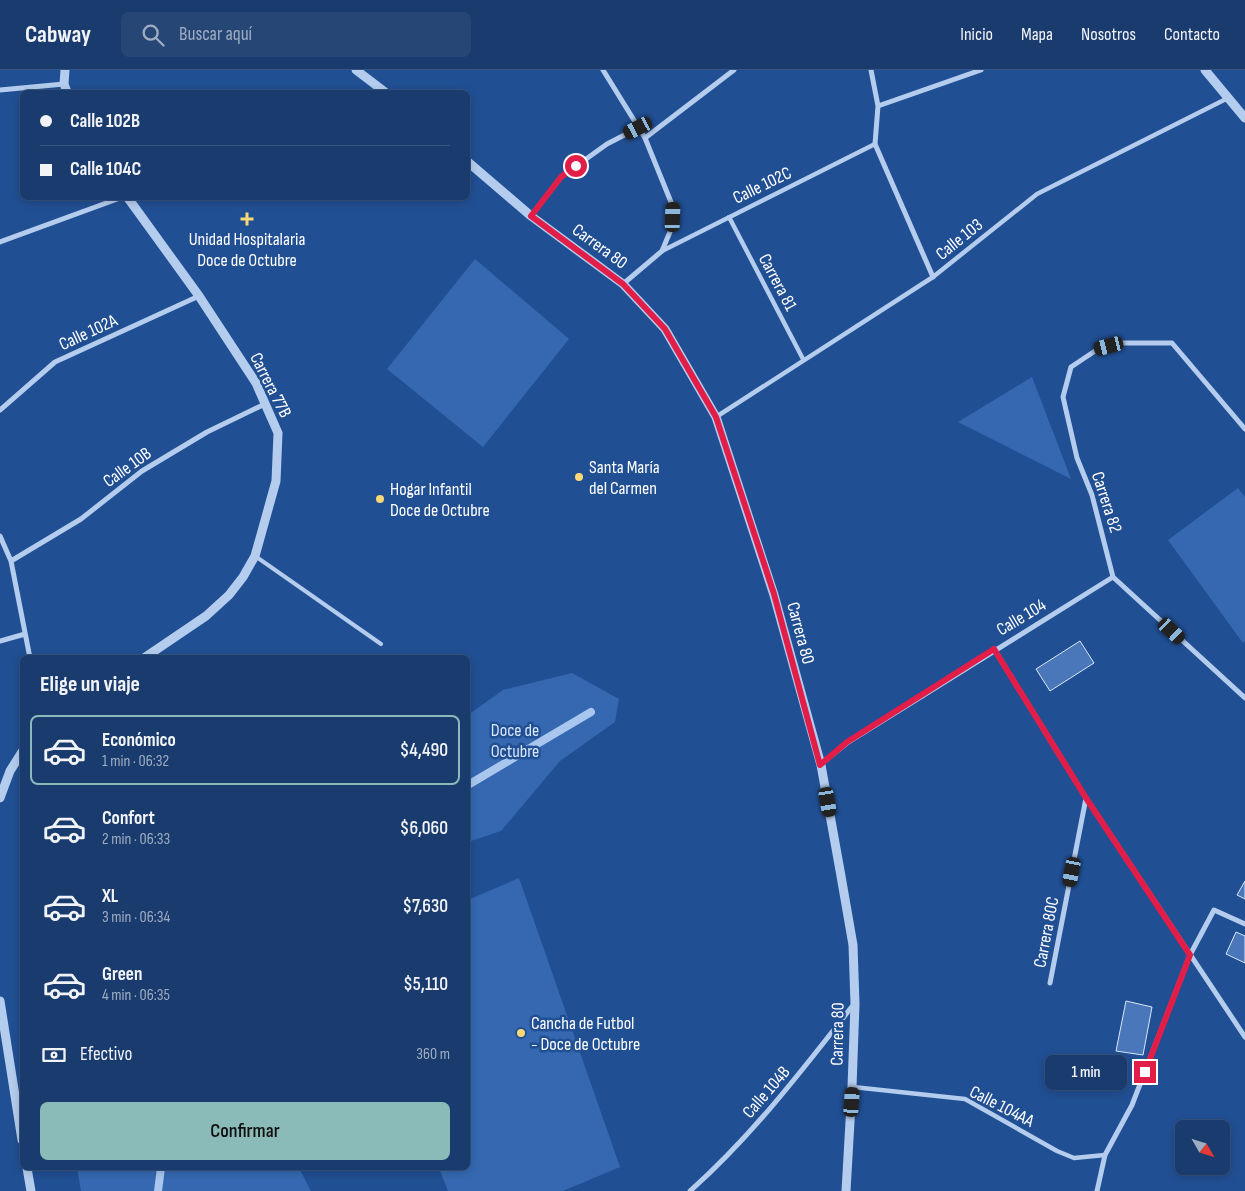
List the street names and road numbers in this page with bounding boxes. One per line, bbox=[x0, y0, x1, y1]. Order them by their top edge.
street label: Calle 102C bbox=[729, 162, 795, 209]
street label: Calle 103 bbox=[932, 214, 987, 265]
street label: Carrera 80 bbox=[568, 219, 631, 273]
street label: Carrera 81 bbox=[754, 250, 802, 315]
street label: Calle 102A bbox=[56, 310, 121, 355]
street label: Carrera 77B bbox=[245, 349, 296, 421]
street label: Calle 10B bbox=[99, 443, 156, 492]
street label: Carrera 82 bbox=[1087, 469, 1126, 535]
street label: Calle 104 bbox=[993, 594, 1050, 640]
street label: Carrera 80 bbox=[782, 600, 819, 666]
street label: Carrera 80C bbox=[1029, 895, 1064, 969]
street label: Carrera 80 bbox=[826, 1002, 849, 1066]
street label: Calle 104B bbox=[738, 1062, 795, 1123]
street label: Calle 104AA bbox=[966, 1081, 1038, 1132]

